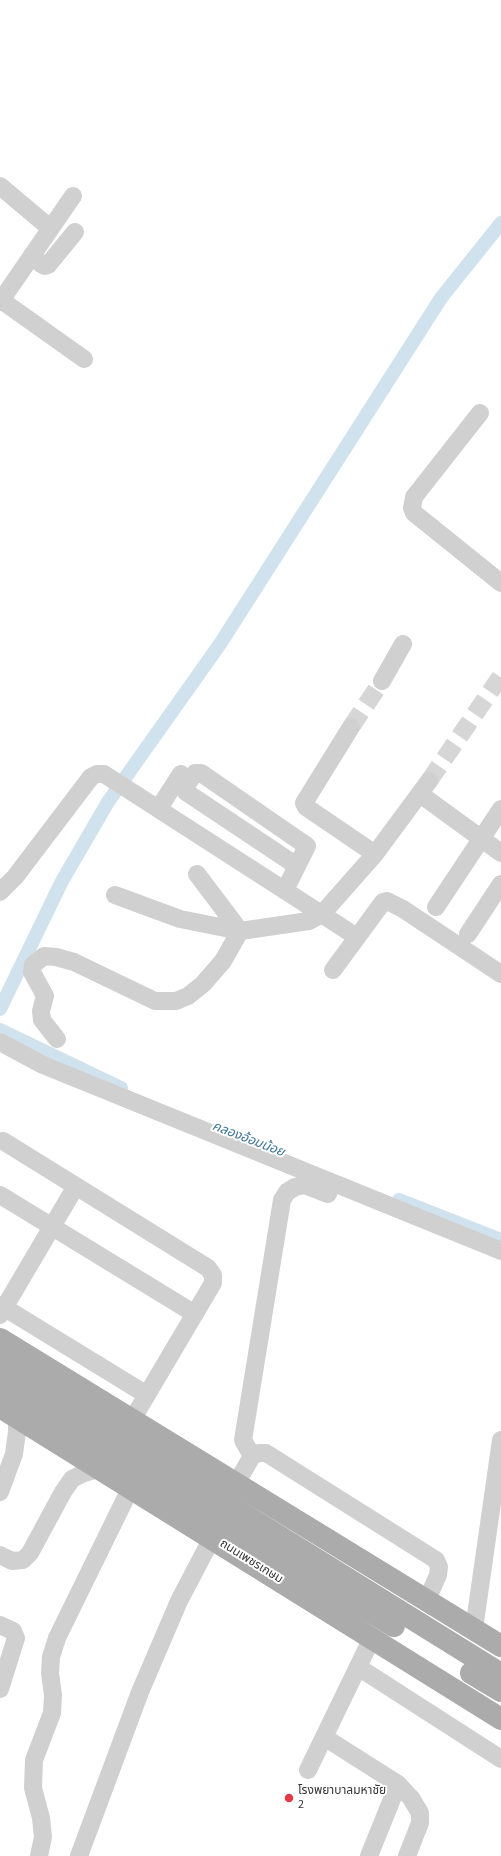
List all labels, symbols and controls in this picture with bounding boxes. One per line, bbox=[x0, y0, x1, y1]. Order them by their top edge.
water label: คลองอ้อมน้อย bbox=[210, 1119, 286, 1161]
street label: ถนนเพชรเกษม bbox=[217, 1537, 285, 1587]
place label: โรงพยาบาลมหาชัย 2 bbox=[298, 1784, 386, 1812]
marker: โรงพยาบาลมหาชัย 2 bbox=[283, 1792, 295, 1804]

